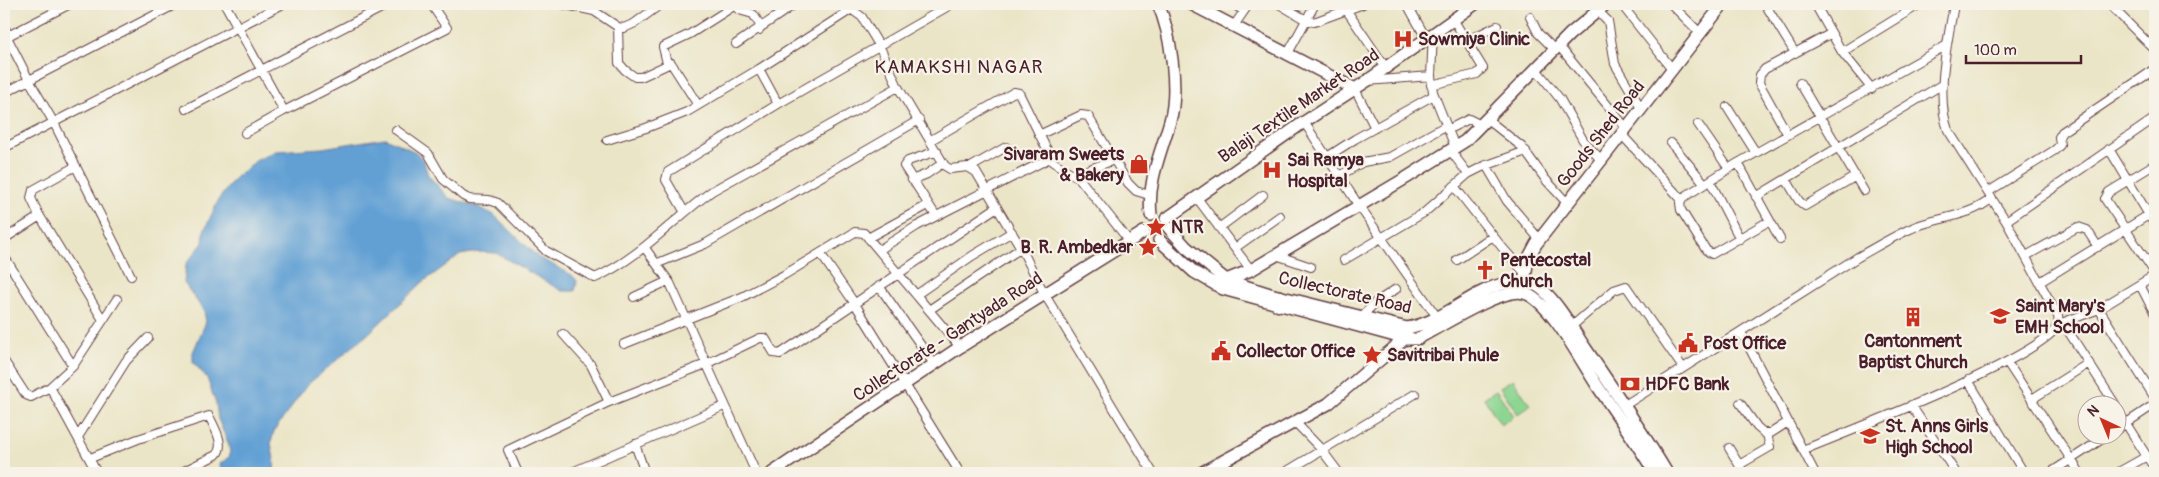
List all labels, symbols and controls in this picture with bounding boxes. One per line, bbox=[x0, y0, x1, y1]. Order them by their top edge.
hospital icon: Sowmiya Clinic bbox=[1392, 28, 1414, 50]
place label: Sowmiya Clinic bbox=[1418, 28, 1530, 51]
scale bar bbox=[1966, 32, 2082, 64]
text: 100 m bbox=[1974, 41, 2017, 60]
street label: Balaji Textile Market Road bbox=[1214, 44, 1384, 168]
district label: KAMAKSHI NAGAR bbox=[875, 55, 1043, 79]
street label: Goods Shed Road bbox=[1552, 76, 1650, 192]
place label: Sivaram Sweets & Bakery bbox=[1003, 143, 1125, 187]
place label: Sai Ramya Hospital bbox=[1287, 149, 1364, 193]
shop icon: Sivaram Sweets & Bakery bbox=[1128, 153, 1150, 175]
hospital icon: Sai Ramya Hospital bbox=[1261, 159, 1283, 181]
place icon: NTR bbox=[1145, 216, 1167, 238]
place label: NTR bbox=[1171, 216, 1204, 239]
place label: B. R. Ambedkar bbox=[1021, 236, 1134, 259]
place icon: B. R. Ambedkar bbox=[1137, 236, 1159, 258]
place label: Pentecostal Church bbox=[1500, 249, 1591, 293]
church icon: Pentecostal Church bbox=[1474, 259, 1496, 281]
street label: Collectorate - Gantyada Road bbox=[849, 267, 1047, 407]
street label: Collectorate Road bbox=[1276, 267, 1414, 319]
place label: Saint Mary's EMH School bbox=[2015, 295, 2106, 339]
school or university icon: Saint Mary's EMH School bbox=[1989, 305, 2011, 327]
building icon: Cantonment Baptist Church bbox=[1902, 306, 1924, 328]
place label: Cantonment Baptist Church bbox=[1858, 330, 1968, 374]
public building icon: Post Office bbox=[1677, 332, 1699, 354]
place label: Post Office bbox=[1703, 332, 1787, 355]
public building icon: Collector Office bbox=[1210, 340, 1232, 362]
place label: Collector Office bbox=[1236, 340, 1356, 363]
place icon: Savitribai Phule bbox=[1361, 344, 1383, 366]
place label: Savitribai Phule bbox=[1387, 344, 1500, 367]
bank icon: HDFC Bank bbox=[1619, 373, 1641, 395]
place label: HDFC Bank bbox=[1645, 373, 1730, 396]
north arrow bbox=[2076, 394, 2126, 444]
text: N bbox=[2084, 402, 2103, 420]
place label: St. Anns Girls High School bbox=[1885, 415, 1989, 459]
school or university icon: St. Anns Girls High School bbox=[1859, 425, 1881, 447]

